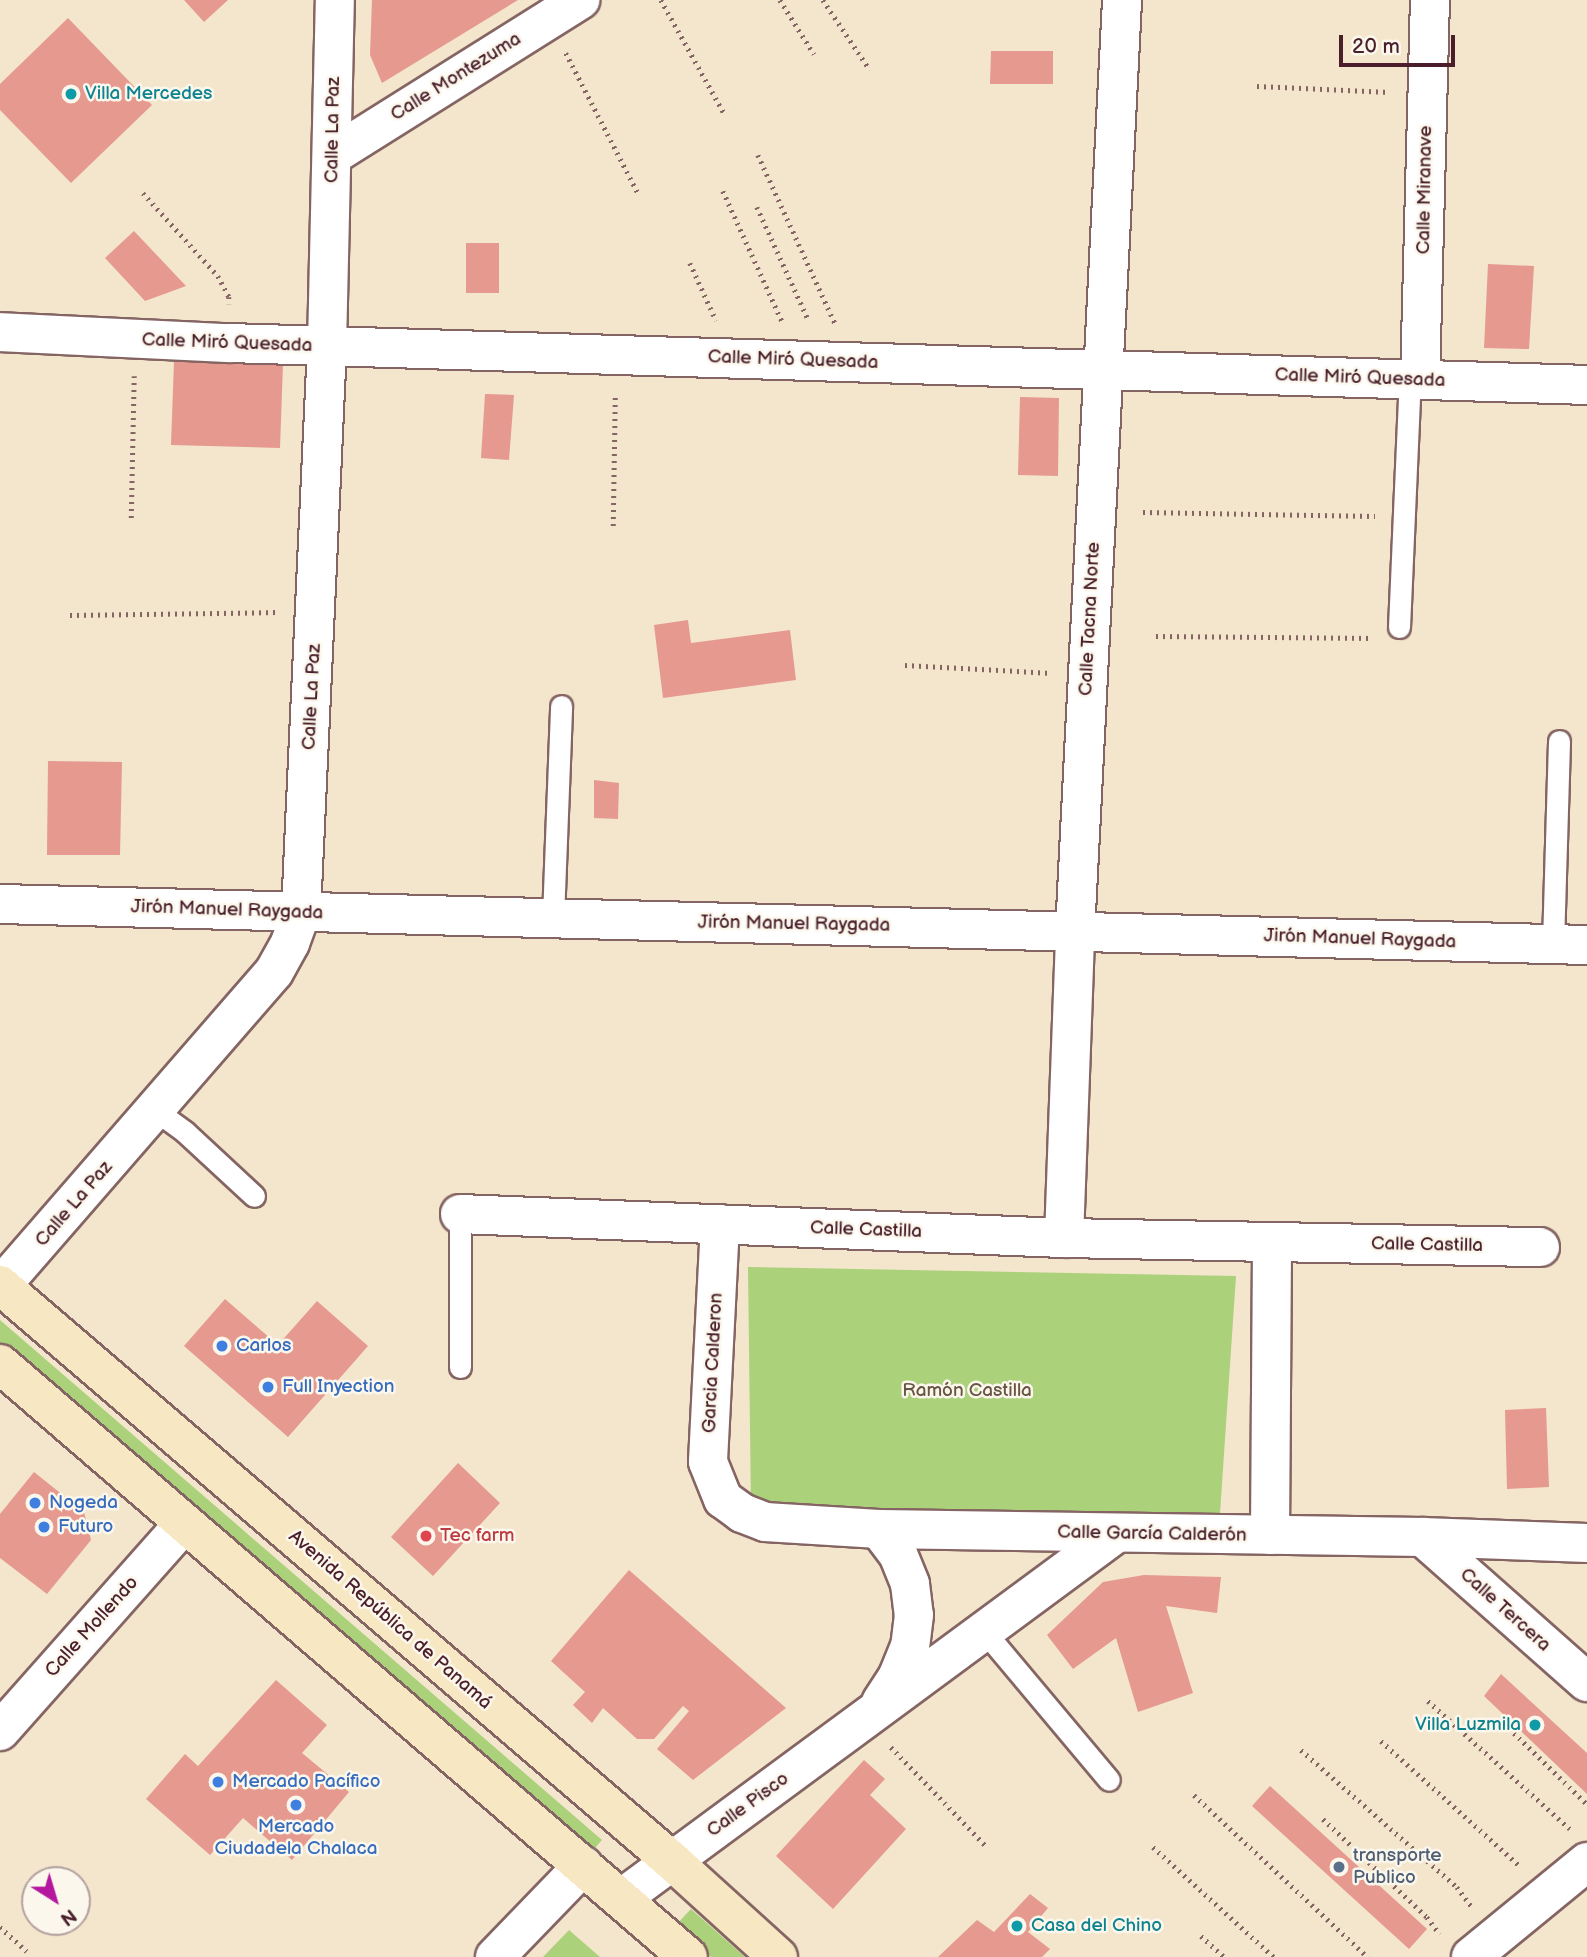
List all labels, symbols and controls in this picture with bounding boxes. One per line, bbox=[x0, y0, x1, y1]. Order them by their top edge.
scale bar bbox=[1342, 21, 1458, 65]
street label: Calle Montezuma bbox=[387, 28, 525, 126]
text: 20 m bbox=[1352, 34, 1400, 59]
street label: Calle La Paz bbox=[321, 77, 345, 183]
place label: Villa Mercedes bbox=[85, 83, 212, 105]
marker: Villa Mercedes bbox=[63, 86, 79, 102]
street label: Calle Miranave bbox=[1412, 125, 1438, 255]
street label: Calle Miró Quesada bbox=[141, 329, 313, 357]
street label: Calle Miró Quesada bbox=[707, 346, 879, 374]
street label: Calle Miró Quesada bbox=[1274, 364, 1446, 392]
street label: Calle Tacna Norte bbox=[1075, 541, 1105, 697]
street label: Calle La Paz bbox=[298, 643, 326, 751]
street label: Jirón Manuel Raygada bbox=[130, 895, 324, 925]
street label: Jirón Manuel Raygada bbox=[698, 911, 890, 937]
street label: Jirón Manuel Raygada bbox=[1263, 924, 1457, 954]
street label: Calle La Paz bbox=[31, 1156, 117, 1252]
street label: Calle Castilla bbox=[810, 1217, 922, 1243]
street label: Calle Castilla bbox=[1371, 1233, 1483, 1257]
street label: Garcia Calderon bbox=[698, 1292, 728, 1434]
place label: Carlos bbox=[236, 1335, 291, 1357]
marker: Carlos bbox=[214, 1338, 230, 1354]
place label: Full Inyection bbox=[282, 1376, 395, 1398]
marker: Full Inyection bbox=[260, 1379, 276, 1395]
park label: Ramón Castilla bbox=[902, 1380, 1032, 1402]
place label: Nogeda bbox=[49, 1492, 118, 1514]
marker: Nogeda bbox=[27, 1495, 43, 1511]
place label: Futuro bbox=[58, 1516, 113, 1538]
marker: Futuro bbox=[36, 1519, 52, 1535]
street label: Calle García Calderón bbox=[1057, 1521, 1247, 1547]
place label: Tec farm bbox=[440, 1525, 514, 1547]
street label: Avenida República de Panamá bbox=[284, 1526, 496, 1714]
marker: Tec farm bbox=[418, 1528, 434, 1544]
street label: Calle Tercera bbox=[1455, 1563, 1555, 1657]
street label: Calle Mollendo bbox=[41, 1572, 143, 1682]
place label: Villa Luzmila bbox=[1415, 1714, 1521, 1736]
marker: Villa Luzmila bbox=[1527, 1717, 1543, 1733]
street label: Calle Pisco bbox=[703, 1768, 793, 1842]
place label: Mercado Pacífico bbox=[232, 1771, 381, 1793]
marker: Mercado Pacífico bbox=[210, 1774, 226, 1790]
marker: Mercado Ciudadela Chalaca bbox=[288, 1797, 304, 1813]
place label: Mercado Ciudadela Chalaca bbox=[215, 1816, 377, 1860]
place label: transporte Publico bbox=[1353, 1845, 1442, 1889]
marker: transporte Publico bbox=[1331, 1859, 1347, 1875]
north arrow bbox=[21, 1866, 91, 1936]
text: N bbox=[55, 1903, 80, 1930]
place label: Casa del Chino bbox=[1031, 1915, 1162, 1937]
marker: Casa del Chino bbox=[1009, 1918, 1025, 1934]

